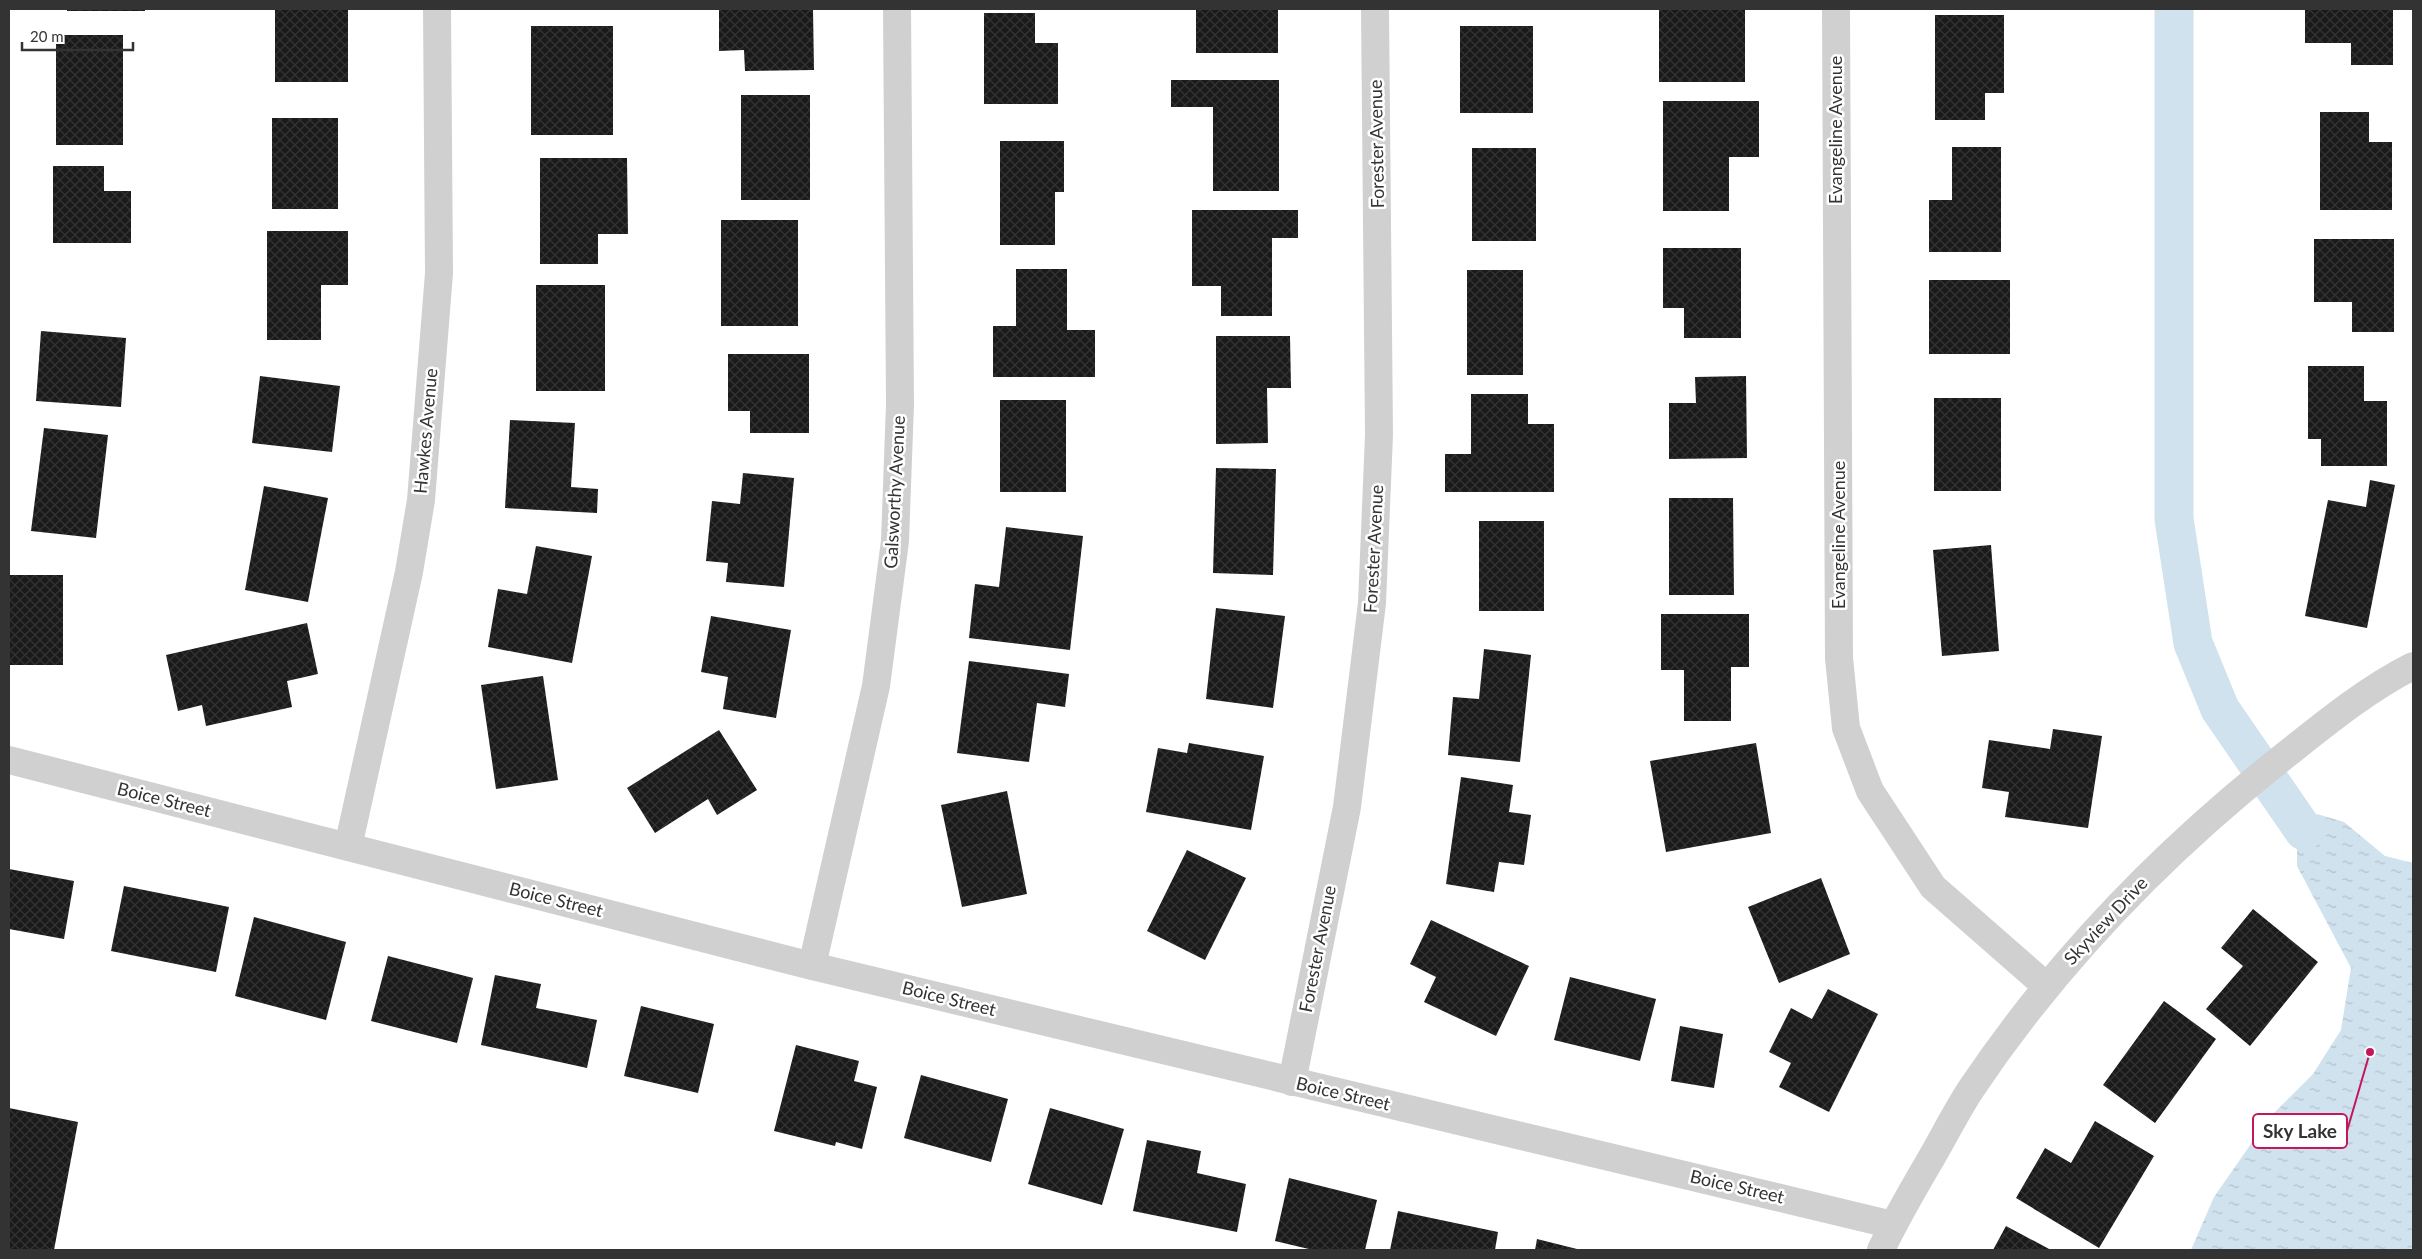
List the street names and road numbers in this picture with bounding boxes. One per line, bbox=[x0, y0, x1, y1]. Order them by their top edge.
street label: Evangeline Avenue bbox=[1824, 56, 1846, 204]
street label: Forester Avenue bbox=[1364, 79, 1388, 209]
street label: Hawkes Avenue bbox=[409, 367, 441, 495]
street label: Galsworthy Avenue bbox=[879, 415, 909, 569]
street label: Evangeline Avenue bbox=[1827, 461, 1849, 609]
street label: Forester Avenue bbox=[1359, 484, 1387, 614]
street label: Boice Street bbox=[115, 777, 214, 821]
street label: Skyview Drive bbox=[2059, 872, 2152, 969]
street label: Boice Street bbox=[507, 877, 606, 921]
street label: Forester Avenue bbox=[1294, 884, 1340, 1014]
street label: Boice Street bbox=[900, 976, 999, 1020]
street label: Boice Street bbox=[1294, 1072, 1393, 1115]
street label: Boice Street bbox=[1688, 1165, 1787, 1208]

